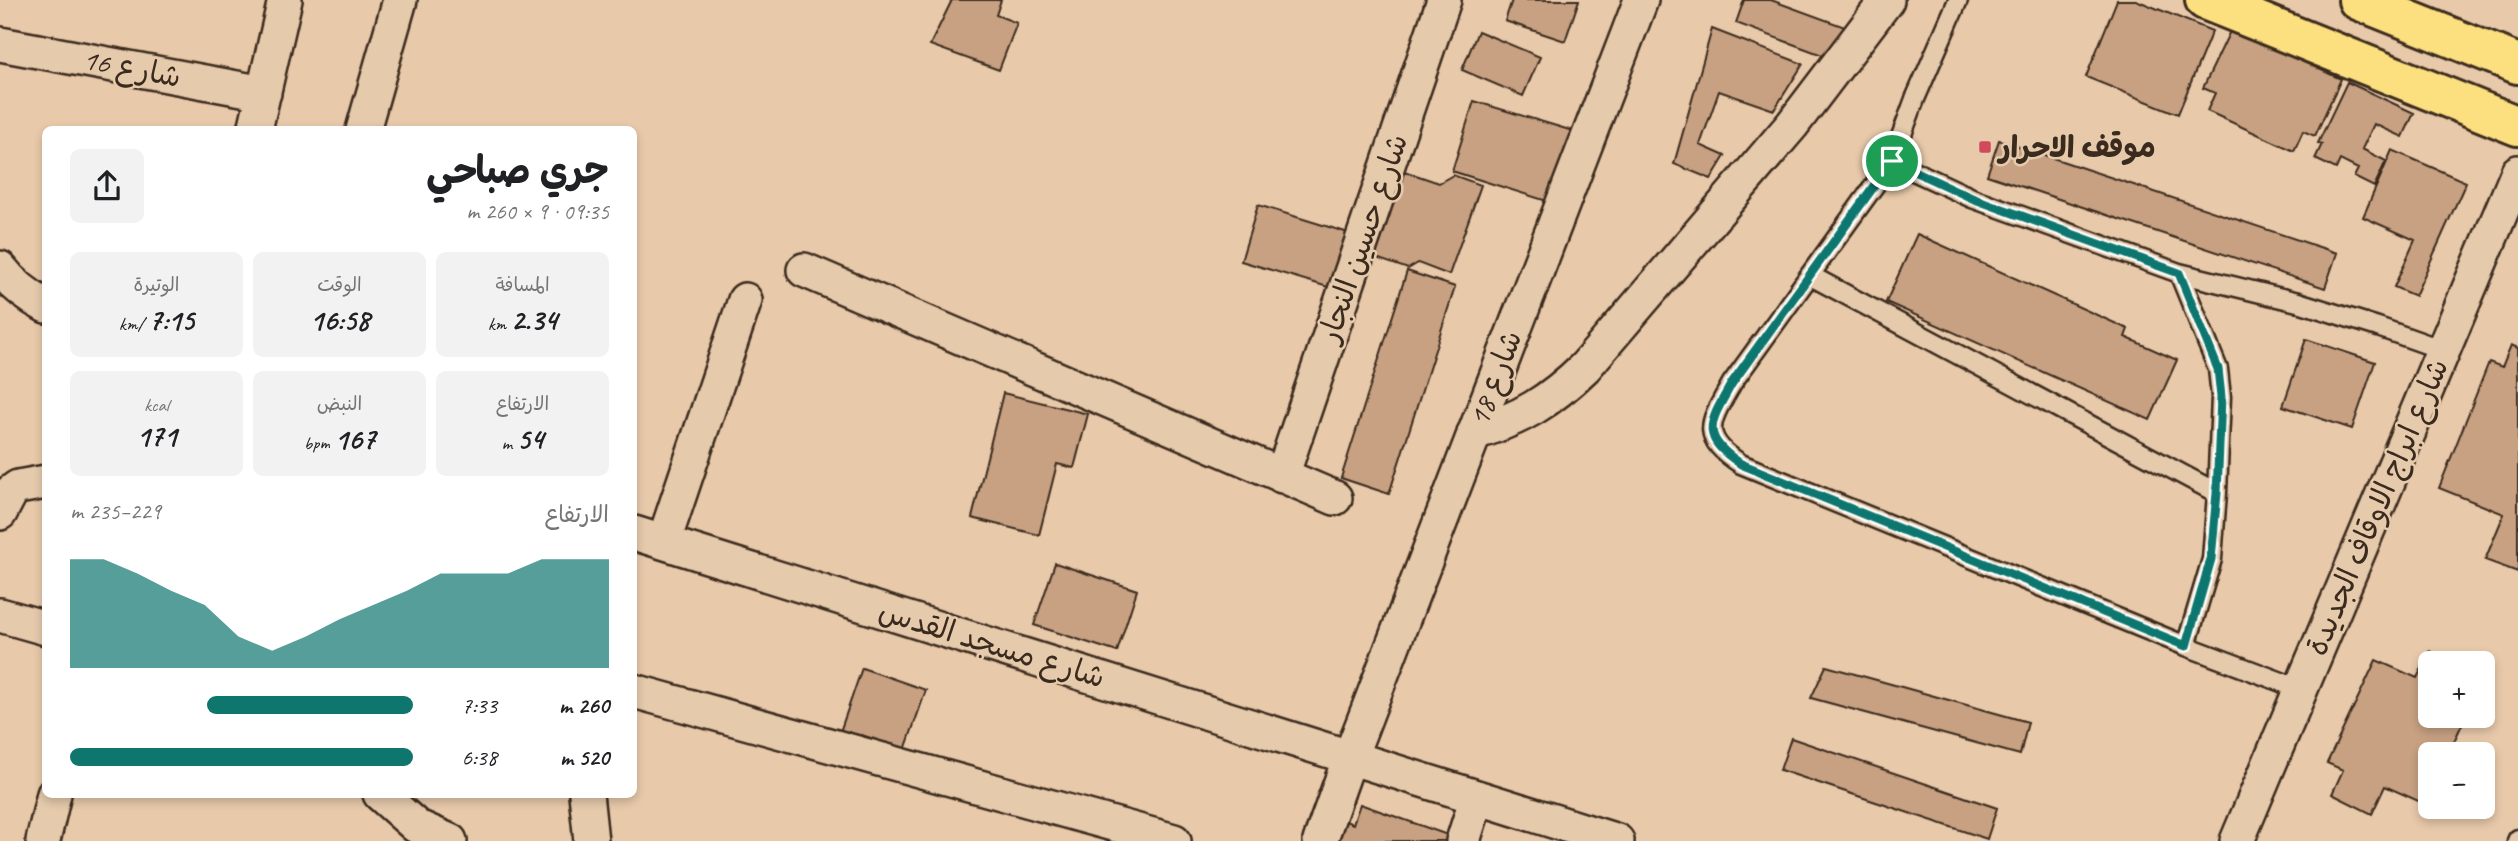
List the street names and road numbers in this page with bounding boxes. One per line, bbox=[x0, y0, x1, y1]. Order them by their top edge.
street label: شارع 16 bbox=[79, 40, 184, 98]
street label: شارع حسين النجار bbox=[1309, 129, 1418, 351]
street label: شارع 18 bbox=[1459, 325, 1532, 432]
street label: شارع ابراج الاوقاف الجديدة bbox=[2297, 353, 2459, 662]
street label: شارع مسجد القدس bbox=[874, 592, 1110, 698]

